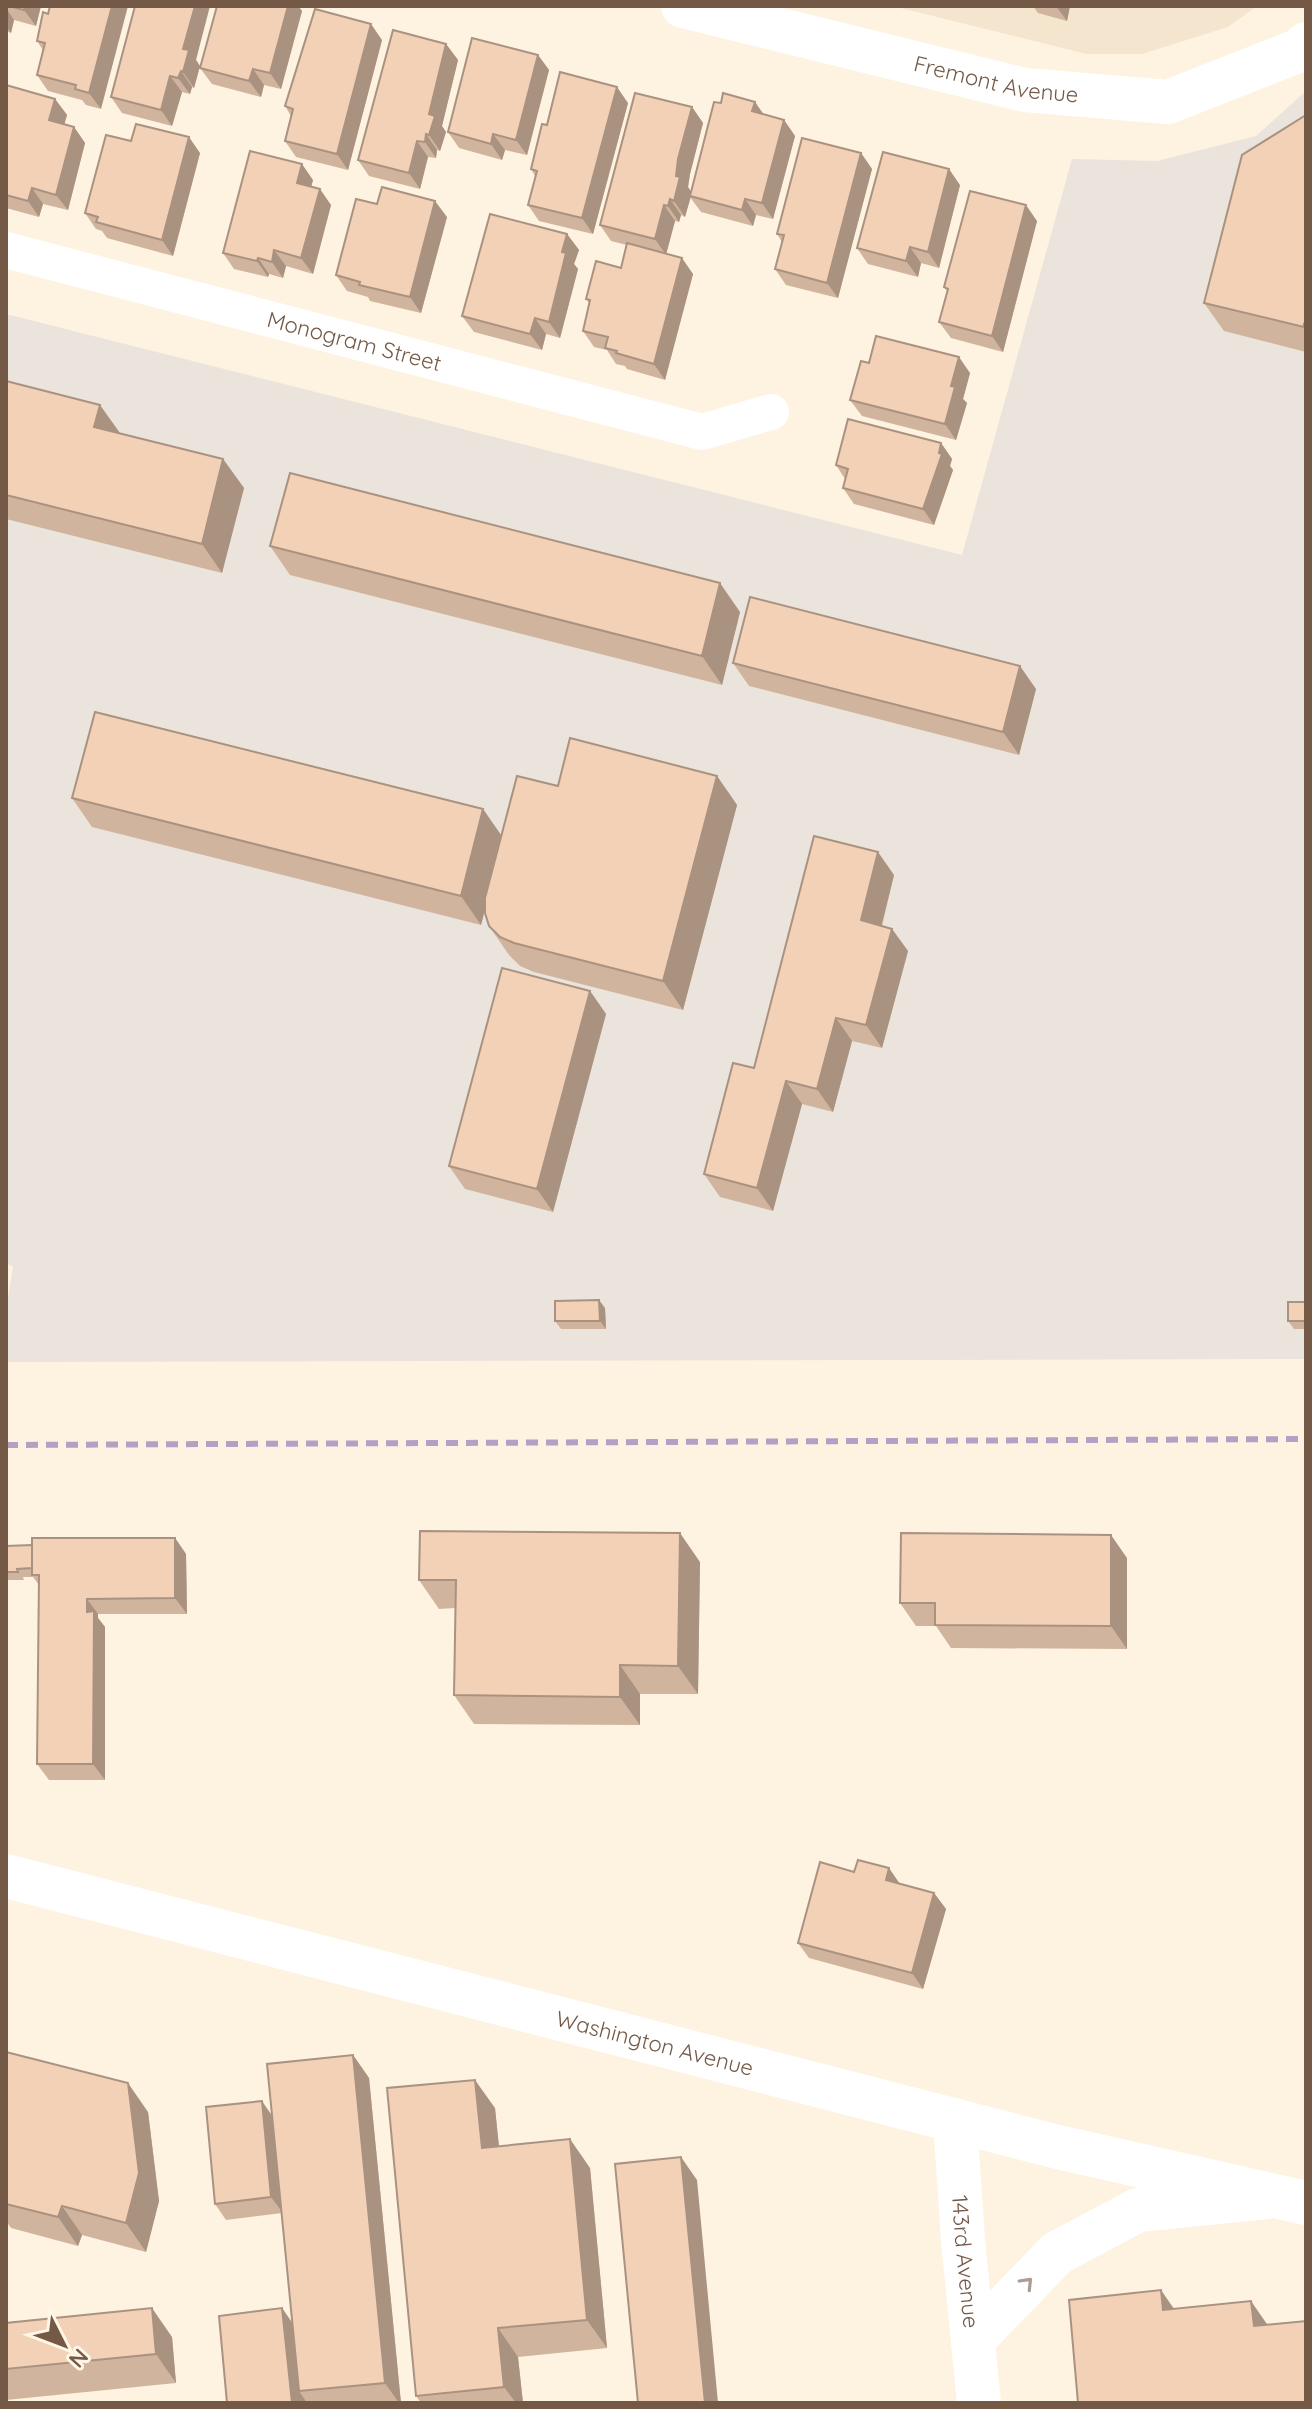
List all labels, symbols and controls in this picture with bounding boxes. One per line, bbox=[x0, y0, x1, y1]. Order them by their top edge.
street label: Fremont Avenue bbox=[911, 49, 1080, 108]
street label: Monogram Street bbox=[264, 305, 444, 377]
street label: Washington Avenue bbox=[553, 2004, 757, 2082]
street label: 143rd Avenue bbox=[946, 2194, 986, 2329]
one-way arrow bbox=[1018, 2278, 1032, 2292]
north arrow bbox=[24, 2305, 104, 2385]
text: N bbox=[63, 2343, 95, 2374]

